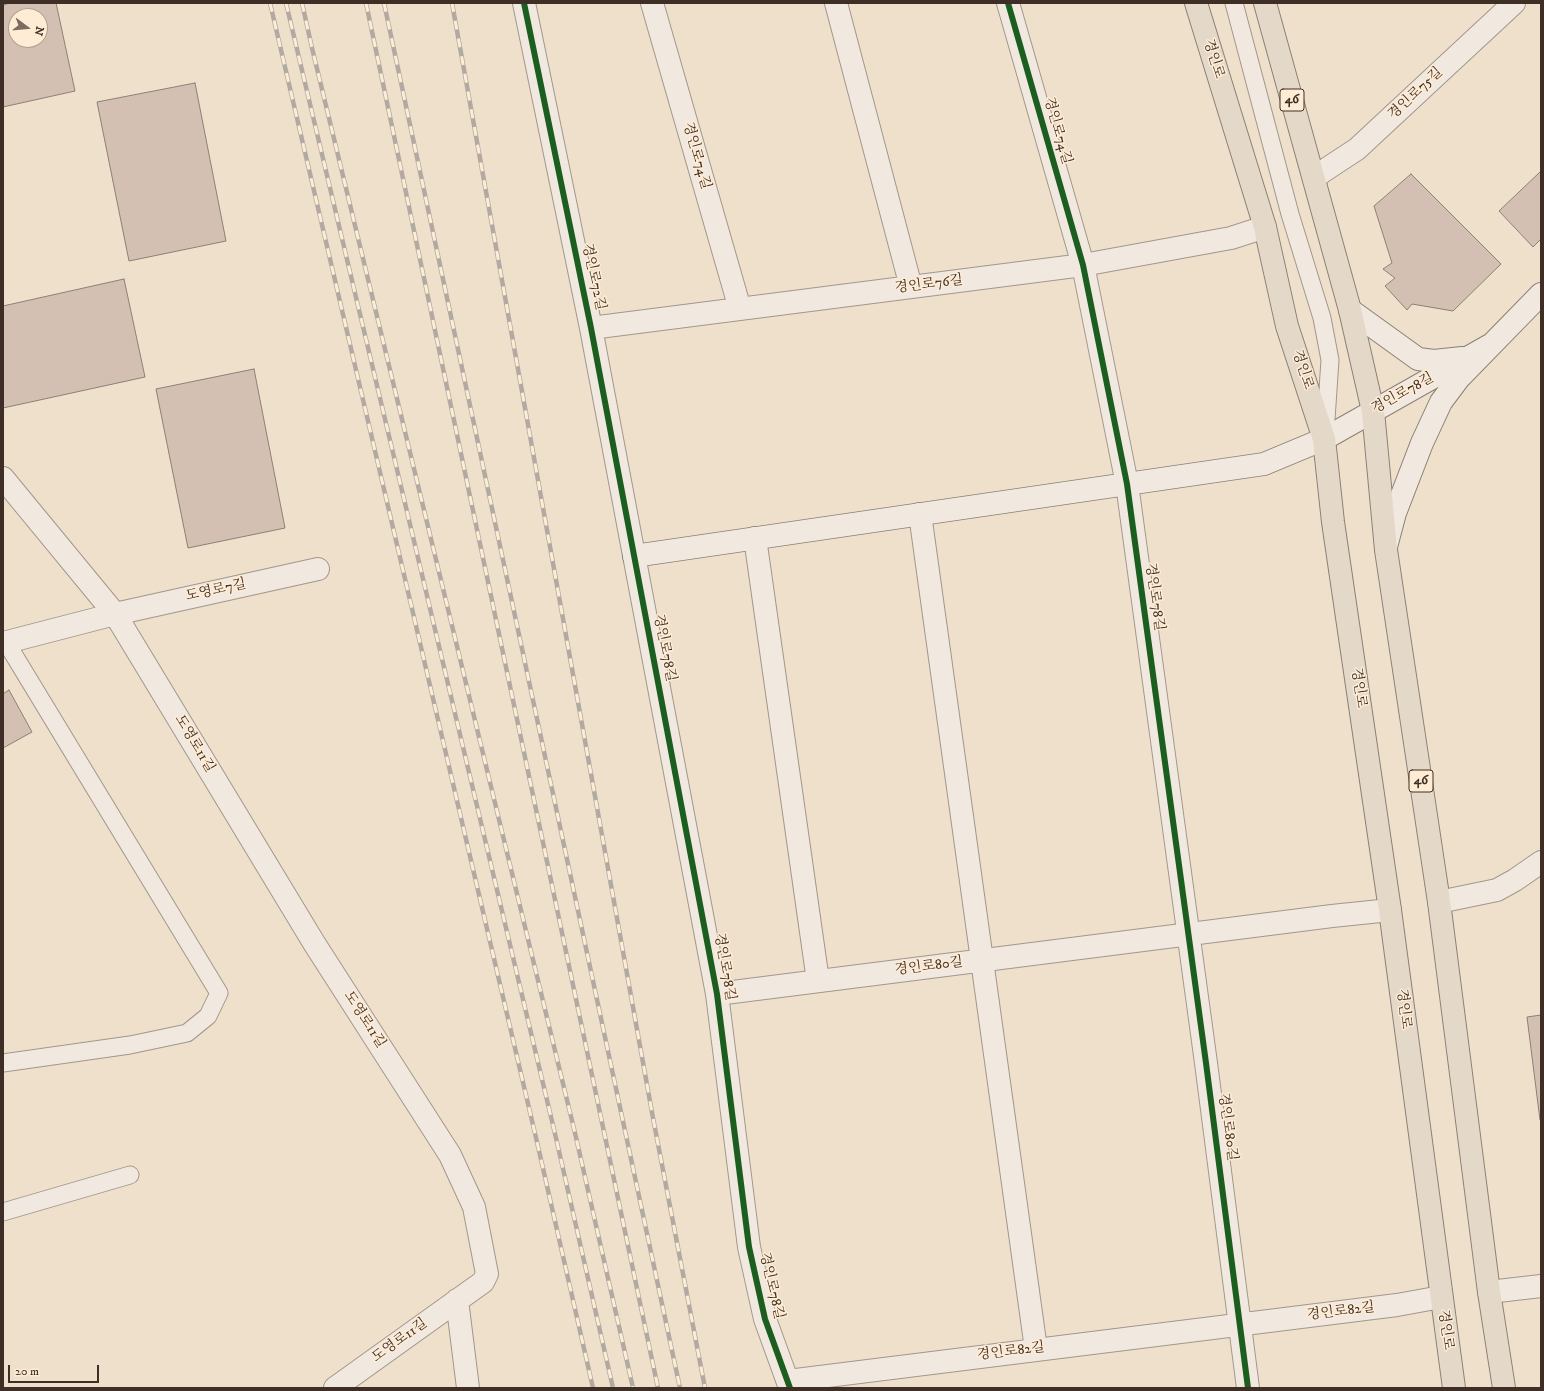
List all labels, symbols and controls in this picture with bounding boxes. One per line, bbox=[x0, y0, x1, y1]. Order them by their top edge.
north arrow bbox=[8, 8, 48, 48]
text: N bbox=[31, 25, 47, 37]
street label: 경인로 bbox=[1199, 37, 1227, 81]
street label: 경인로75길 bbox=[1385, 65, 1447, 123]
road number: 46 bbox=[1280, 89, 1304, 111]
street label: 경인로74길 bbox=[1039, 95, 1075, 167]
street label: 경인로74길 bbox=[678, 120, 714, 192]
street label: 경인로72길 bbox=[578, 242, 608, 312]
street label: 경인로76길 bbox=[894, 272, 964, 298]
street label: 경인로 bbox=[1288, 348, 1316, 392]
street label: 경인로78길 bbox=[1369, 370, 1437, 418]
street label: 경인로78길 bbox=[1141, 562, 1167, 632]
street label: 도영로7길 bbox=[184, 576, 248, 606]
street label: 경인로78길 bbox=[649, 613, 679, 683]
street label: 경인로 bbox=[1347, 667, 1369, 709]
street label: 도영로11길 bbox=[170, 712, 218, 776]
road number: 46 bbox=[1409, 770, 1433, 792]
street label: 경인로78길 bbox=[710, 932, 738, 1002]
street label: 경인로80길 bbox=[894, 954, 964, 980]
street label: 도영로11길 bbox=[339, 988, 389, 1052]
street label: 경인로 bbox=[1392, 988, 1414, 1030]
street label: 경인로80길 bbox=[1214, 1092, 1240, 1162]
street label: 경인로78길 bbox=[755, 1251, 787, 1321]
street label: 경인로82길 bbox=[1306, 1300, 1376, 1324]
street label: 경인로 bbox=[1434, 1309, 1456, 1351]
street label: 도영로11길 bbox=[369, 1315, 431, 1367]
street label: 경인로82길 bbox=[976, 1340, 1046, 1364]
scale bar bbox=[10, 1357, 101, 1383]
text: 20 m bbox=[15, 1364, 39, 1379]

